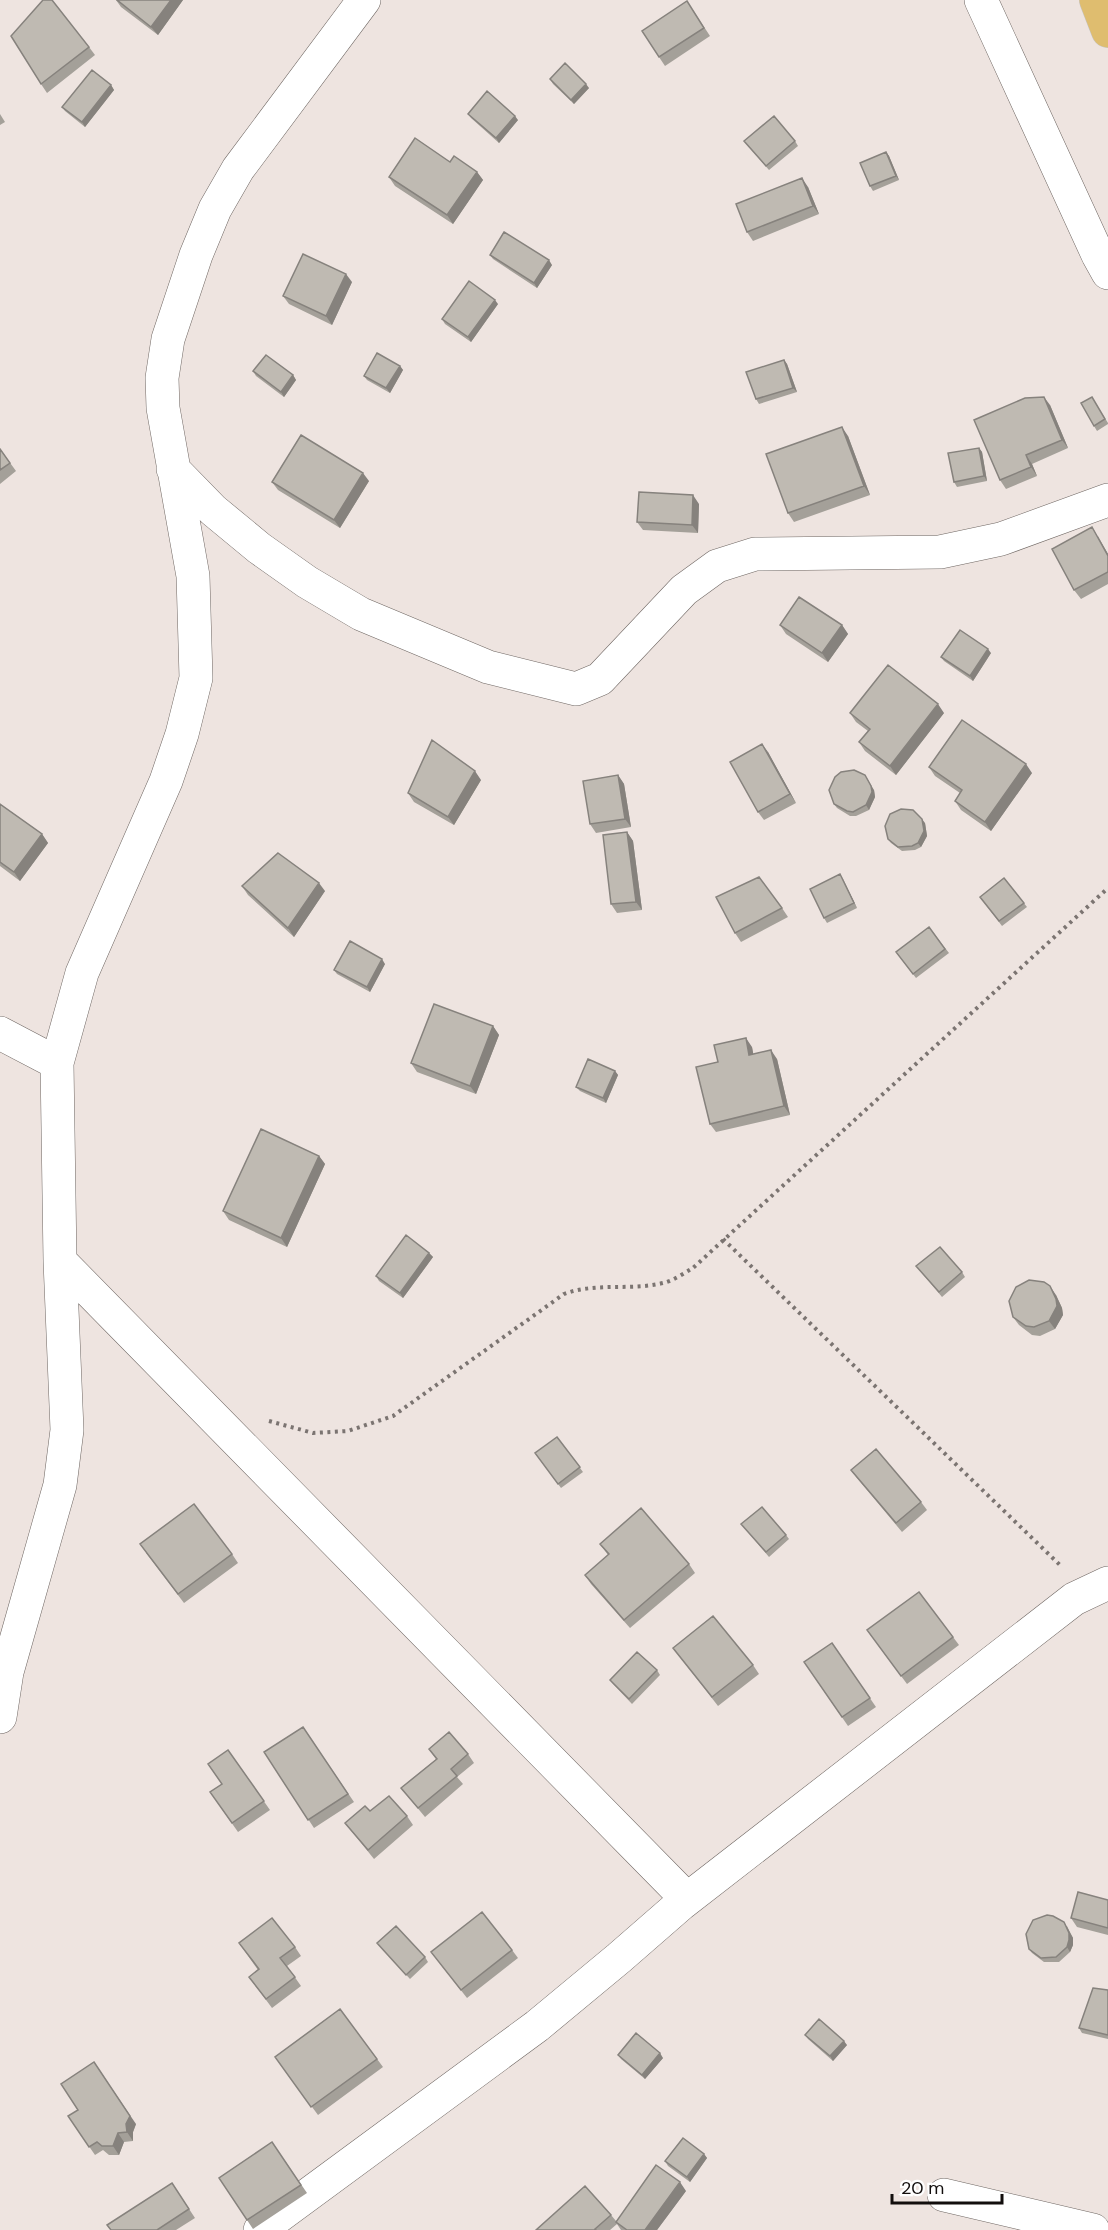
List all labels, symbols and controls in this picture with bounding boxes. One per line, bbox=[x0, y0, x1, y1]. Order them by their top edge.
scale bar bbox=[892, 2167, 1002, 2205]
text: 20 m bbox=[901, 2176, 944, 2200]

